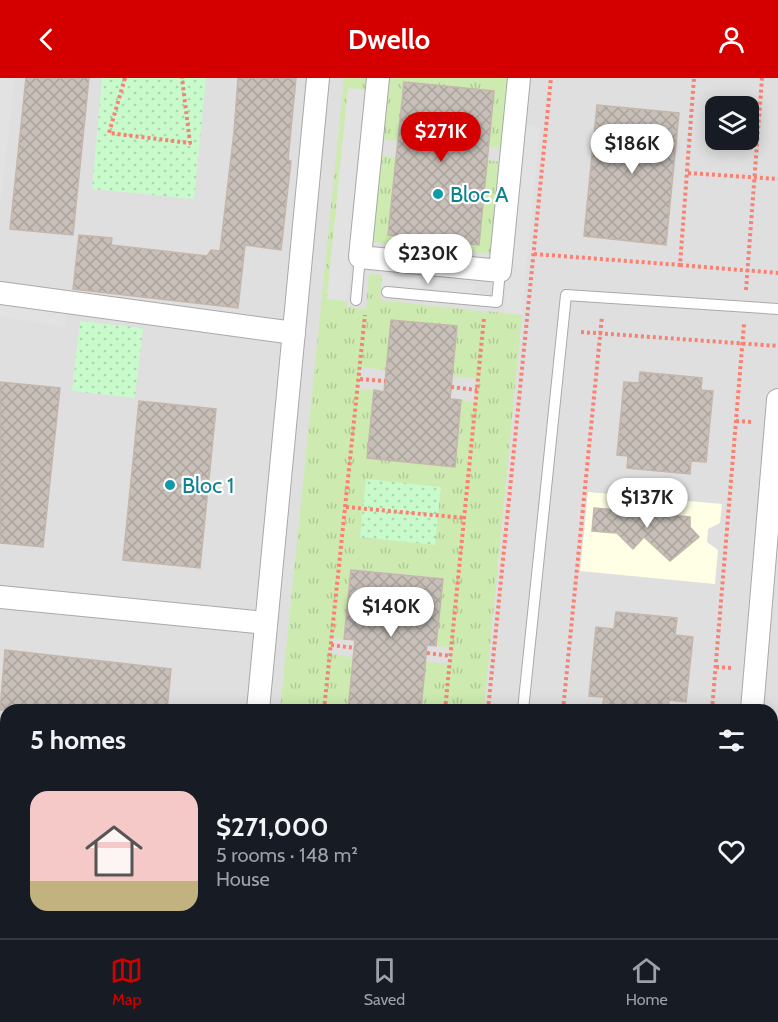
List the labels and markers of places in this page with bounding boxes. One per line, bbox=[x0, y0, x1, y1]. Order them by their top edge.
pin: $271K bbox=[399, 112, 483, 163]
pin: $186K bbox=[590, 124, 674, 175]
place label: Bloc A bbox=[450, 181, 509, 208]
marker: Bloc A bbox=[431, 187, 445, 201]
pin: $230K bbox=[386, 234, 470, 285]
place label: Bloc 1 bbox=[182, 472, 234, 499]
marker: Bloc 1 bbox=[163, 478, 177, 492]
pin: $137K bbox=[605, 478, 689, 529]
pin: $140K bbox=[349, 587, 433, 638]

